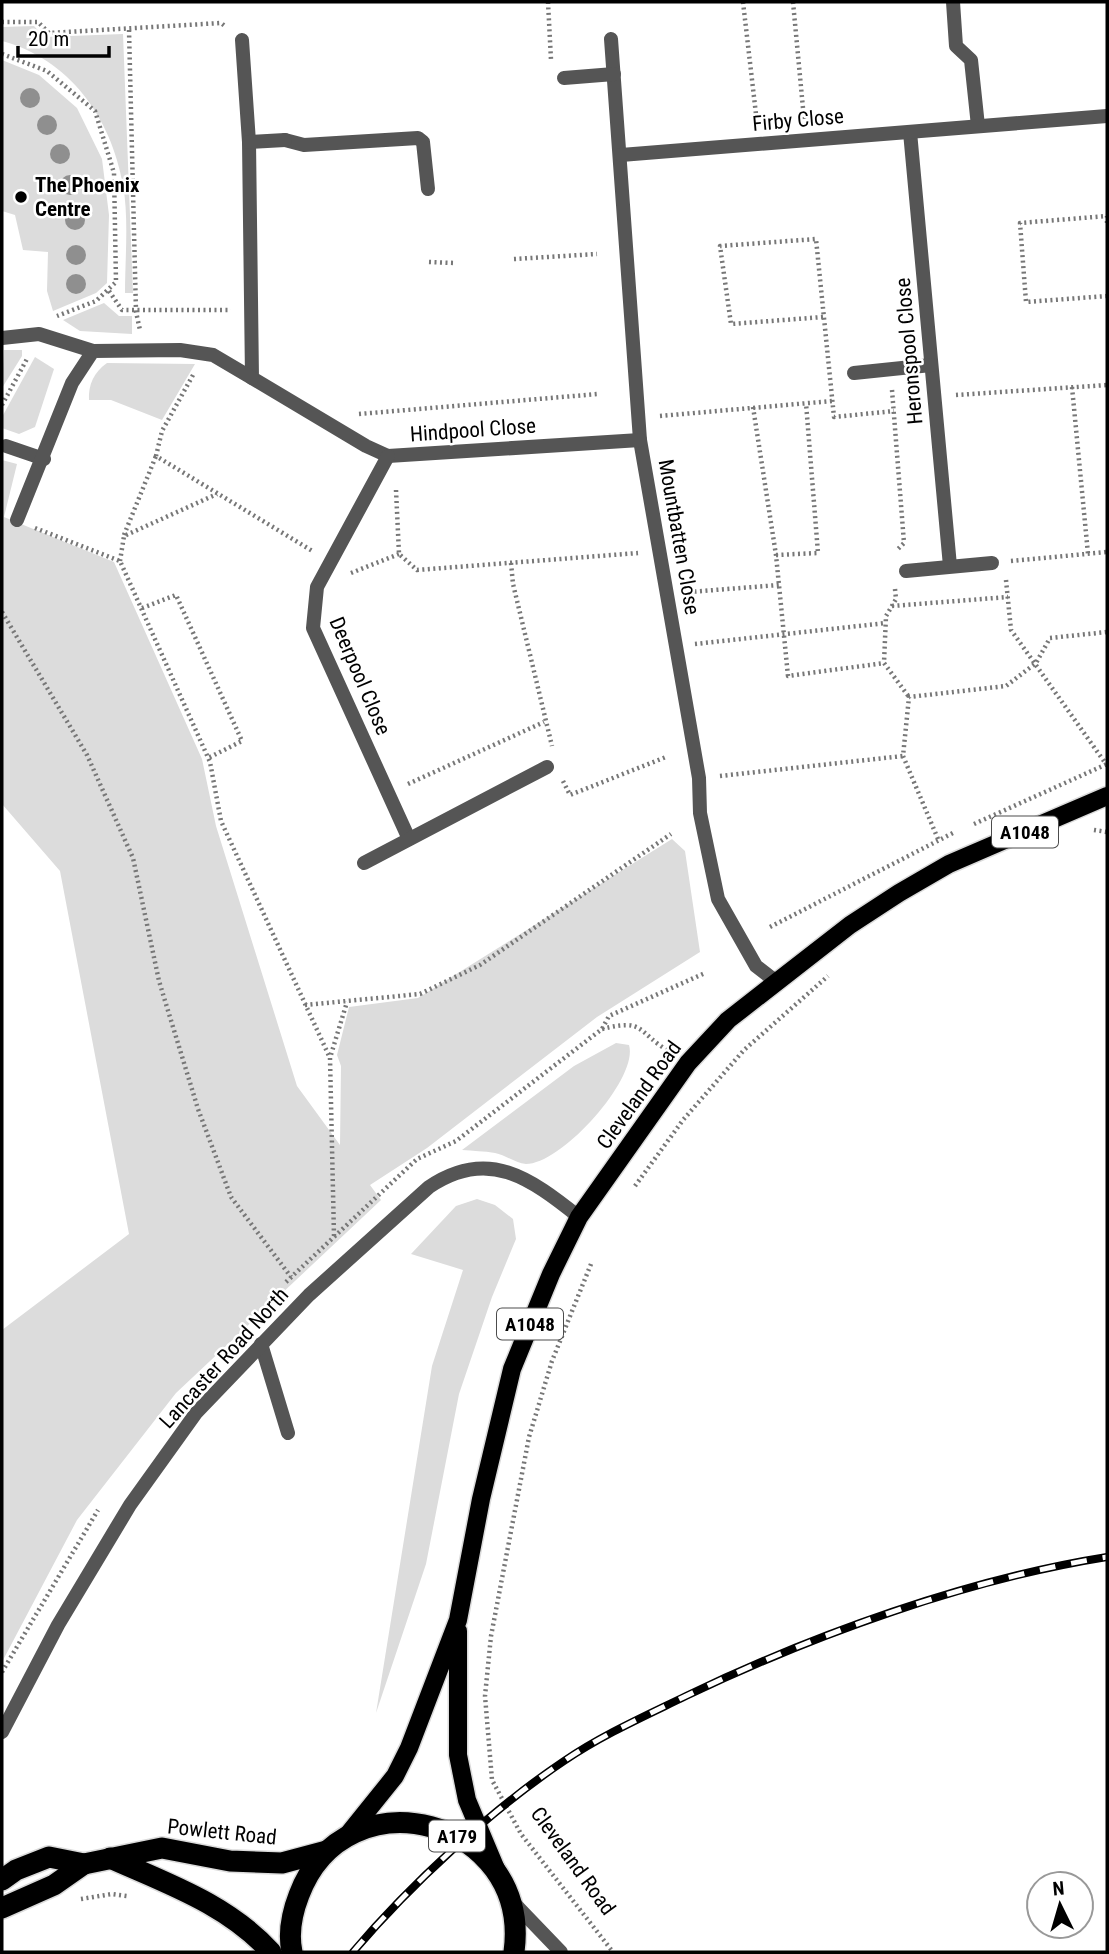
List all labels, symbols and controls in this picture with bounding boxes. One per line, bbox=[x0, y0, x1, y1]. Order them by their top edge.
scale bar bbox=[18, 14, 108, 58]
text: 20 m bbox=[28, 27, 69, 51]
street label: Firby Close bbox=[751, 104, 845, 136]
place label: The Phoenix Centre bbox=[35, 173, 140, 221]
marker: The Phoenix Centre bbox=[13, 189, 29, 205]
street label: Heronspool Close bbox=[891, 277, 927, 425]
street label: Hindpool Close bbox=[409, 414, 537, 446]
street label: Mountbatten Close bbox=[654, 457, 705, 617]
street label: Deerpool Close bbox=[324, 613, 396, 739]
road number: A1048 bbox=[992, 817, 1058, 848]
street label: Cleveland Road bbox=[592, 1036, 686, 1154]
street label: Lancaster Road North bbox=[155, 1283, 293, 1433]
road number: A1048 bbox=[497, 1308, 563, 1340]
street label: Cleveland Road bbox=[526, 1802, 620, 1920]
street label: Powlett Road bbox=[166, 1814, 278, 1850]
road number: A179 bbox=[429, 1820, 485, 1852]
north arrow bbox=[1025, 1870, 1095, 1940]
text: N bbox=[1052, 1877, 1065, 1901]

